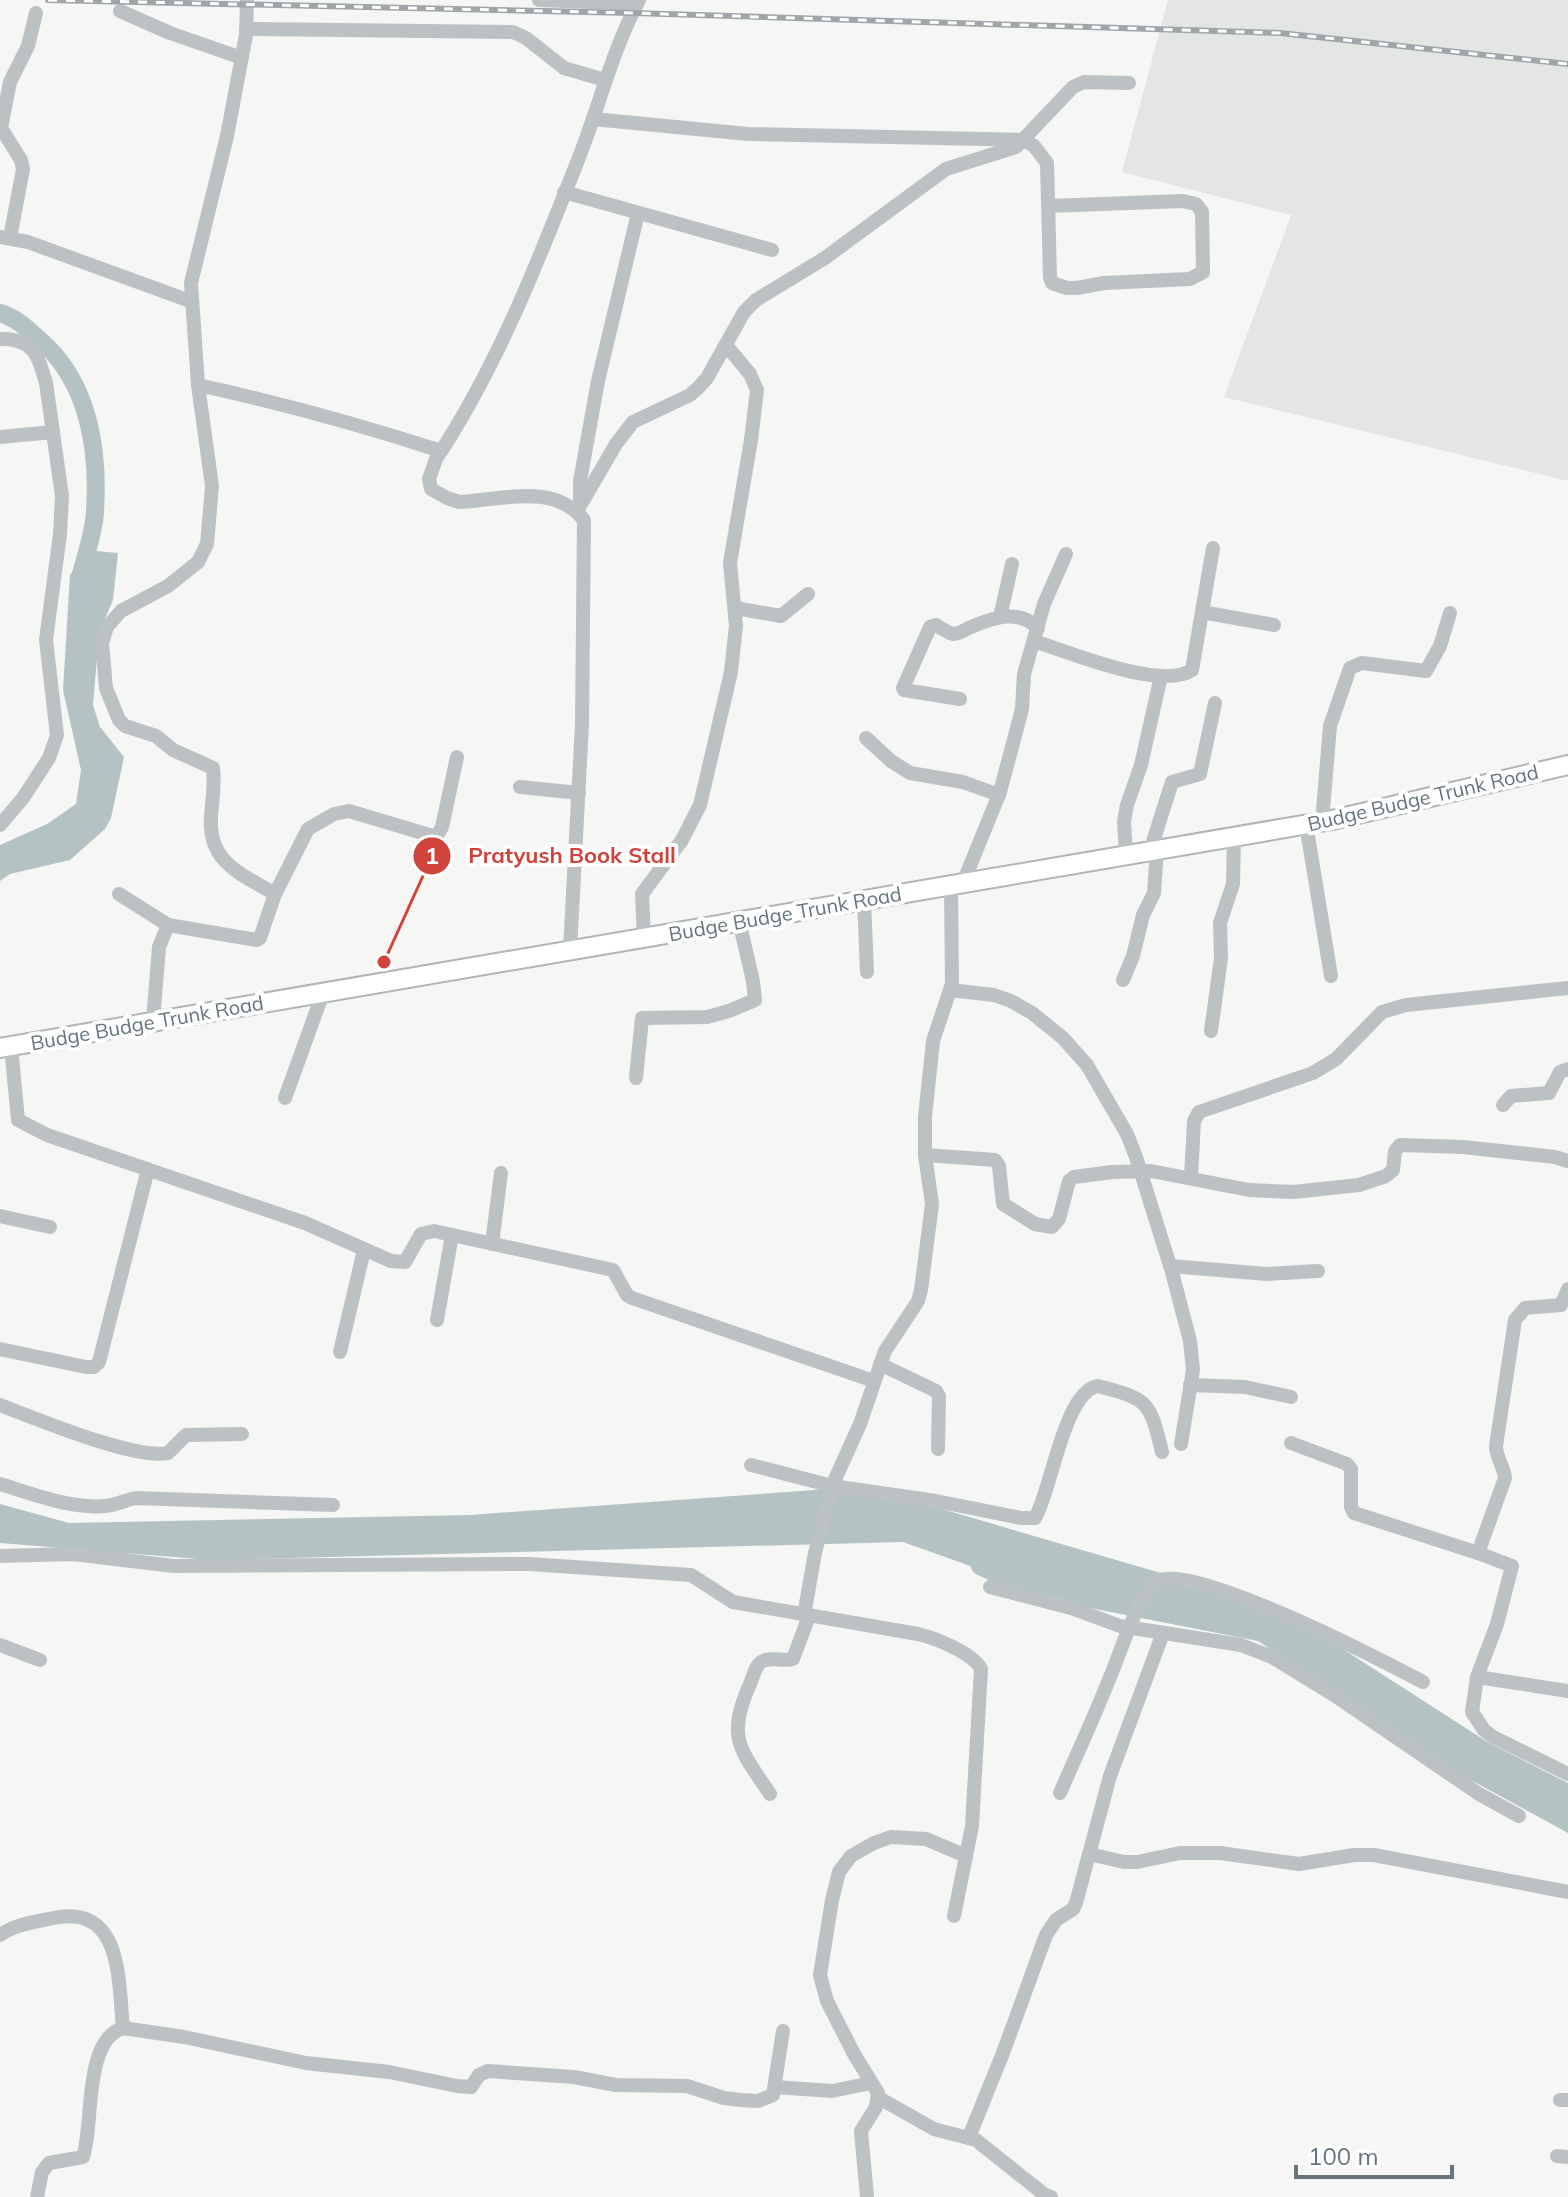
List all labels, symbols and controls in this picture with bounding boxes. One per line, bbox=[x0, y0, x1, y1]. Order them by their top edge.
street label: Budge Budge Trunk Road bbox=[1305, 759, 1541, 836]
callout: Pratyush Book Stall bbox=[412, 833, 692, 879]
text: 1 bbox=[425, 840, 439, 870]
text: Pratyush Book Stall bbox=[468, 841, 676, 869]
street label: Budge Budge Trunk Road bbox=[666, 881, 903, 946]
street label: Budge Budge Trunk Road bbox=[28, 990, 265, 1055]
scale bar bbox=[1296, 2129, 1452, 2179]
text: 100 m bbox=[1308, 2141, 1379, 2171]

